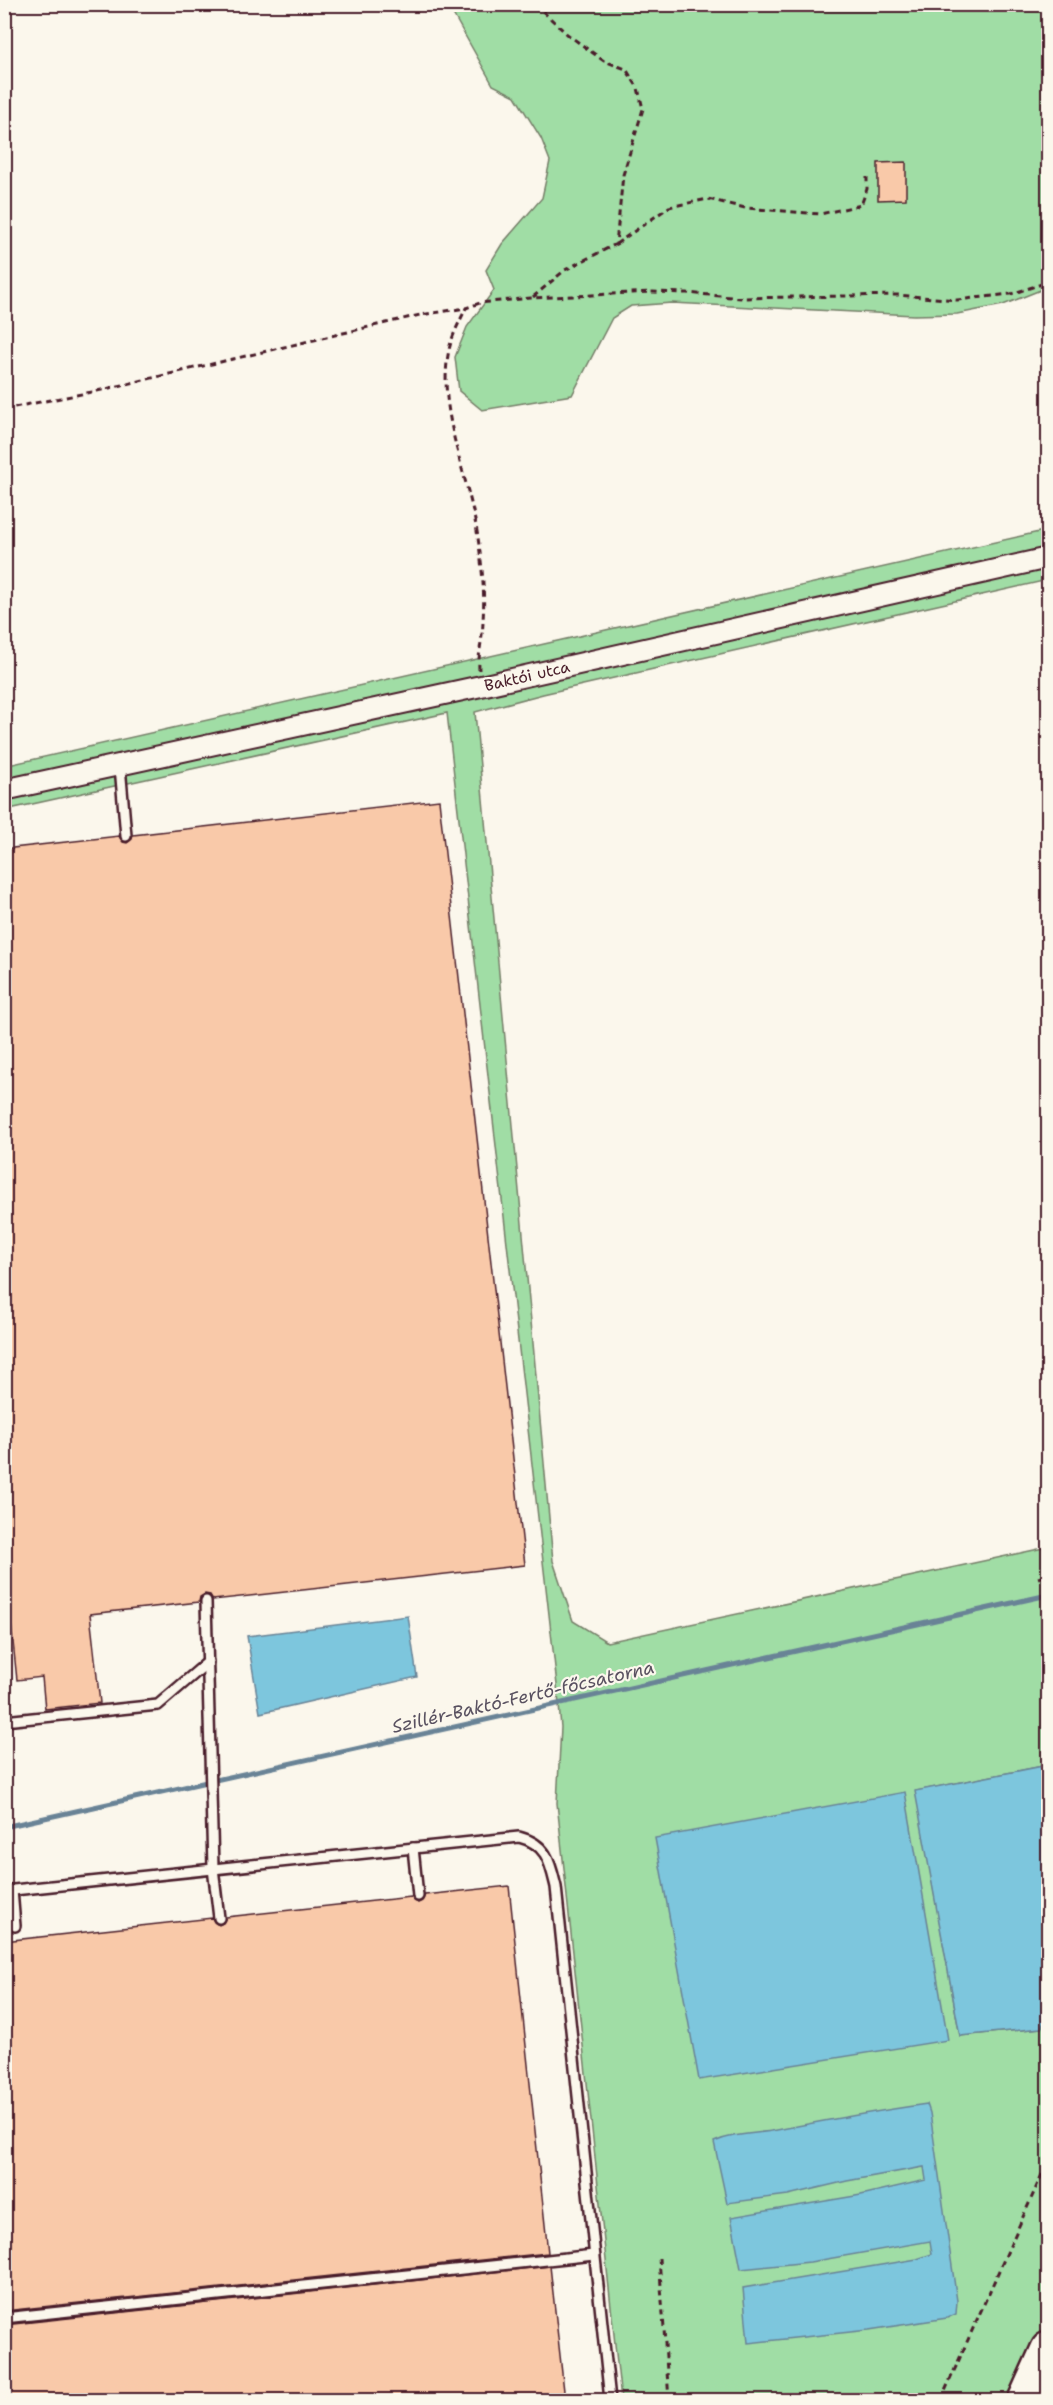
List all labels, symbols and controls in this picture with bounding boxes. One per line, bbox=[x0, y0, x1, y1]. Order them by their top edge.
street label: Baktói utca bbox=[482, 656, 572, 696]
water label: Szillér-Baktó-Fertő-főcsatorna bbox=[390, 1655, 656, 1739]

